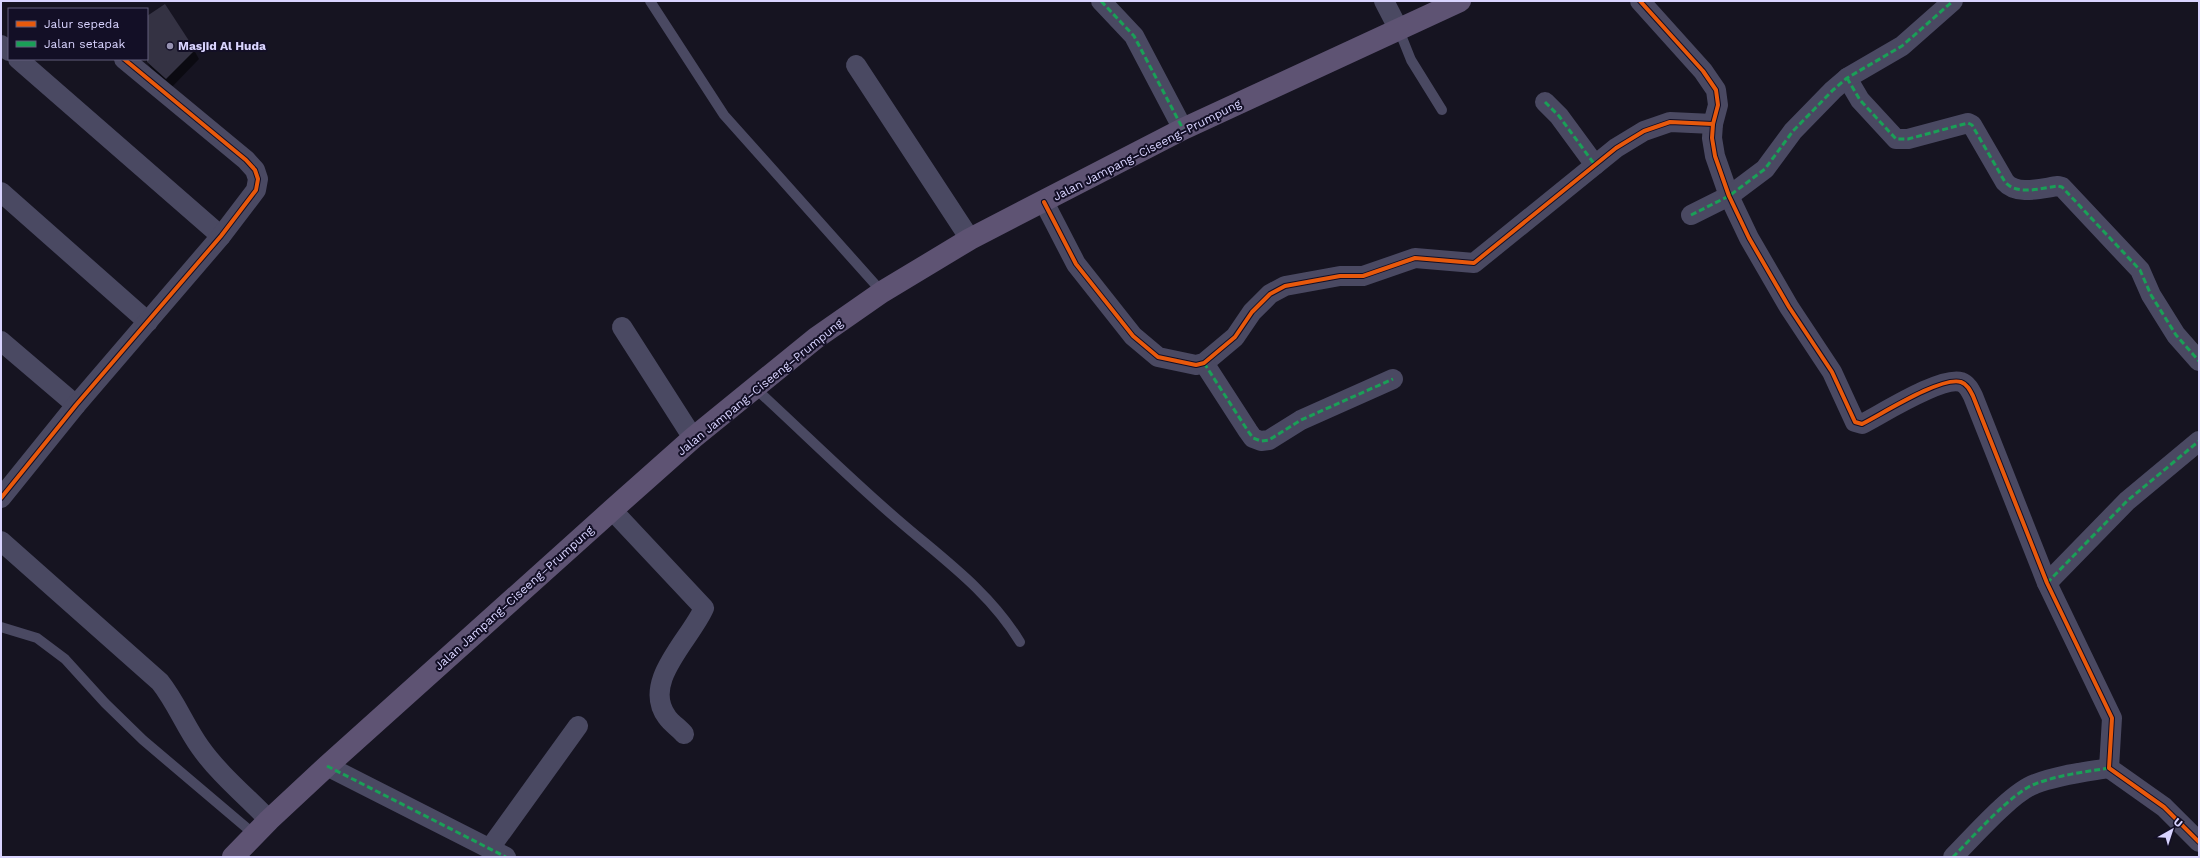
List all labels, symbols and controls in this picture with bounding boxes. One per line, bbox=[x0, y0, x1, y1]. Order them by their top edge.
legend bbox=[8, 8, 148, 60]
text: Jalur sepeda bbox=[44, 17, 119, 31]
text: Jalan setapak bbox=[44, 37, 126, 51]
place label: Masjid Al Huda bbox=[178, 39, 266, 53]
marker: Masjid Al Huda bbox=[165, 41, 175, 51]
street label: Jalan Jampang–Ciseeng–Prumpung bbox=[1051, 96, 1244, 204]
street label: Jalan Jampang–Ciseeng–Prumpung bbox=[674, 315, 846, 458]
street label: Jalan Jampang–Ciseeng–Prumpung bbox=[432, 522, 597, 673]
north arrow bbox=[2152, 810, 2192, 850]
text: U bbox=[2171, 815, 2185, 830]

